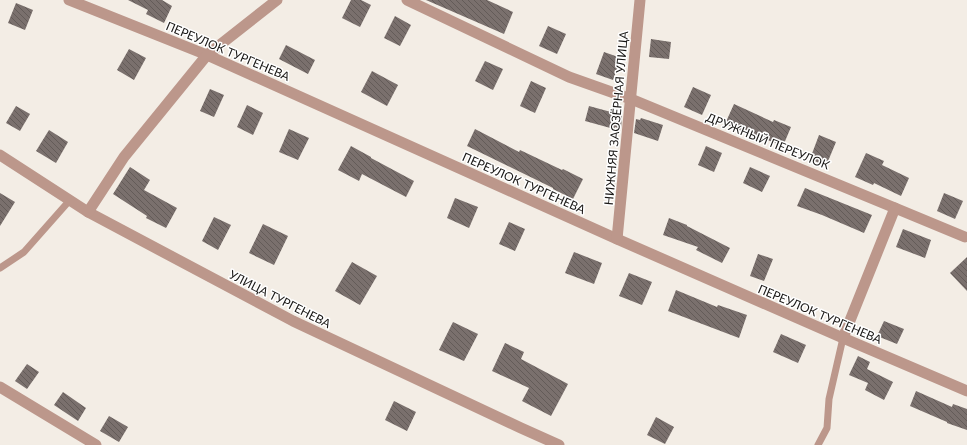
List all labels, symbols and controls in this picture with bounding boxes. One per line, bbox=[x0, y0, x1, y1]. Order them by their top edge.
street label: ПЕРЕУЛОК ТУРГЕНЕВА bbox=[164, 18, 293, 84]
street label: НИЖНЯЯ ЗАОЗЁРНАЯ УЛИЦА bbox=[601, 29, 631, 206]
street label: ДРУЖНЫЙ ПЕРЕУЛОК bbox=[704, 109, 832, 173]
street label: ПЕРЕУЛОК ТУРГЕНЕВА bbox=[460, 149, 589, 217]
street label: УЛИЦА ТУРГЕНЕВА bbox=[227, 267, 334, 332]
street label: ПЕРЕУЛОК ТУРГЕНЕВА bbox=[756, 281, 885, 347]

